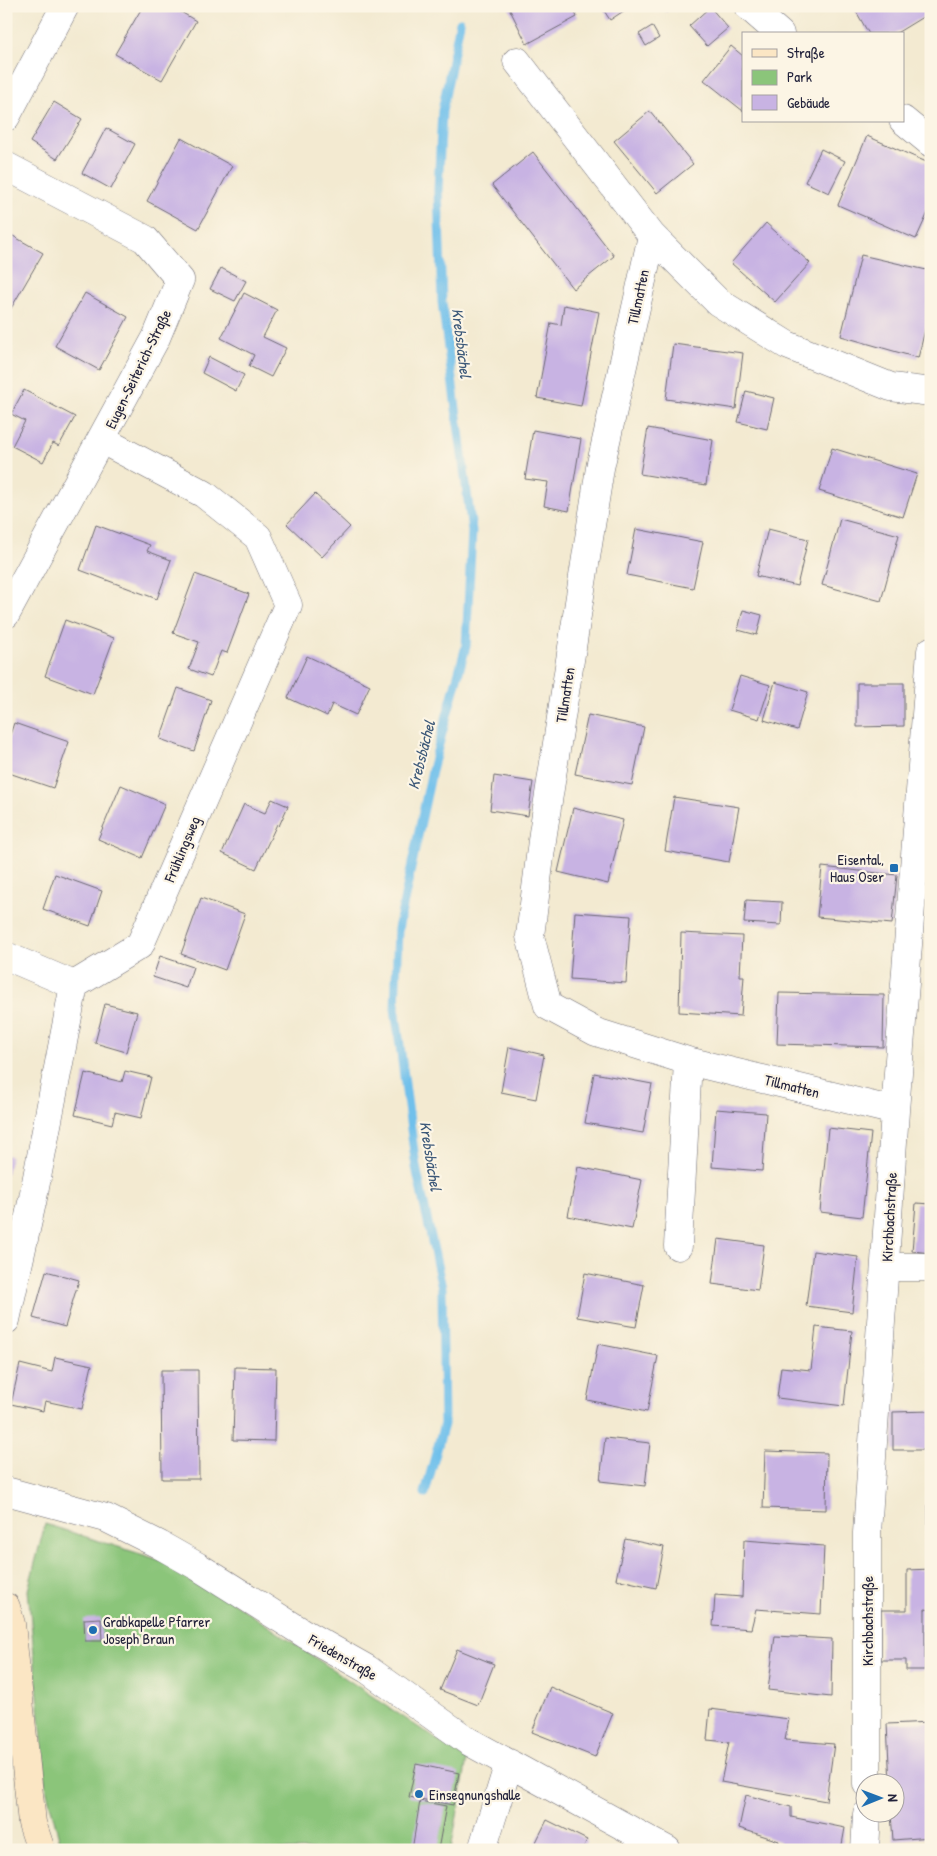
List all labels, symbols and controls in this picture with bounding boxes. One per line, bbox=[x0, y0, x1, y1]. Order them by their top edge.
legend bbox=[742, 32, 904, 122]
text: Straße bbox=[787, 42, 825, 63]
text: Park bbox=[787, 66, 812, 87]
text: Gebäude bbox=[787, 92, 830, 113]
street label: Tillmatten bbox=[622, 267, 654, 327]
street label: Eugen-Seiterich-Straße bbox=[100, 306, 176, 432]
water label: Krebsbächel bbox=[447, 307, 477, 380]
street label: Tillmatten bbox=[550, 665, 580, 724]
water label: Krebsbächel bbox=[402, 718, 440, 792]
street label: Frühlingsweg bbox=[158, 812, 205, 886]
place label: Eisental, Haus Oser bbox=[830, 849, 884, 887]
marker: Eisental, Haus Oser bbox=[888, 862, 900, 874]
street label: Tillmatten bbox=[762, 1069, 822, 1103]
water label: Krebsbächel bbox=[415, 1120, 447, 1193]
street label: Kirchbachstraße bbox=[876, 1172, 902, 1262]
street label: Kirchbachstraße bbox=[857, 1576, 878, 1666]
place label: Grabkapelle Pfarrer Joseph Braun bbox=[103, 1611, 210, 1649]
marker: Grabkapelle Pfarrer Joseph Braun bbox=[87, 1624, 99, 1636]
street label: Friedenstraße bbox=[304, 1628, 381, 1685]
north arrow bbox=[854, 1774, 904, 1824]
place label: Einsegnungshalle bbox=[429, 1784, 521, 1805]
marker: Einsegnungshalle bbox=[413, 1788, 425, 1800]
text: N bbox=[884, 1794, 903, 1802]

